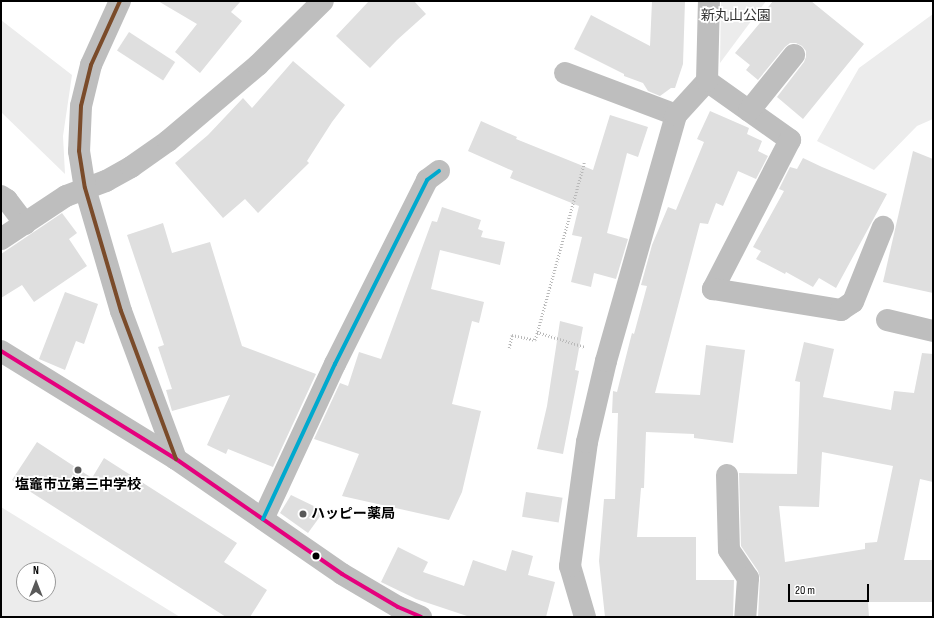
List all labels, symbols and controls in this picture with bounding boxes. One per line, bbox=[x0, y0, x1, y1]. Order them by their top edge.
park label: 新丸山公園 bbox=[701, 8, 771, 24]
marker: 塩竈市立第三中学校 bbox=[73, 465, 83, 475]
place label: 塩竈市立第三中学校 bbox=[15, 477, 141, 493]
place label: ハッピー薬局 bbox=[311, 506, 395, 522]
marker: ハッピー薬局 bbox=[298, 509, 308, 519]
unlabelled marker bbox=[311, 551, 321, 561]
north arrow bbox=[16, 562, 56, 602]
text: N bbox=[33, 564, 39, 577]
scale bar bbox=[790, 576, 871, 602]
text: 20 m bbox=[795, 583, 815, 598]

